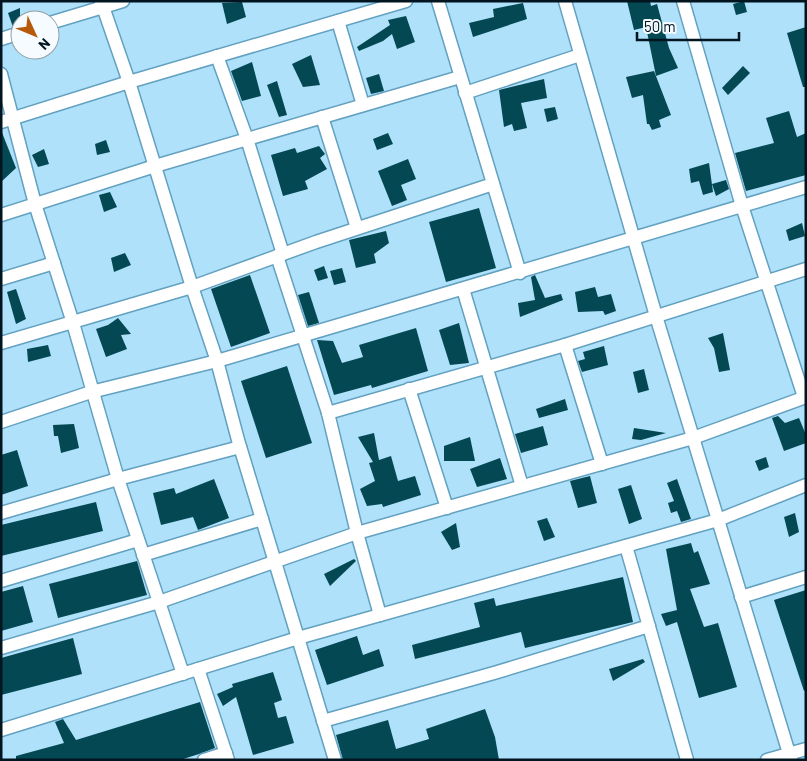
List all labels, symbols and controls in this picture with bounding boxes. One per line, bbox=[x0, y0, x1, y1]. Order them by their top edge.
north arrow bbox=[10, 10, 60, 60]
scale bar bbox=[637, 10, 740, 42]
text: 50 m bbox=[644, 17, 676, 35]
text: N bbox=[35, 35, 54, 54]

